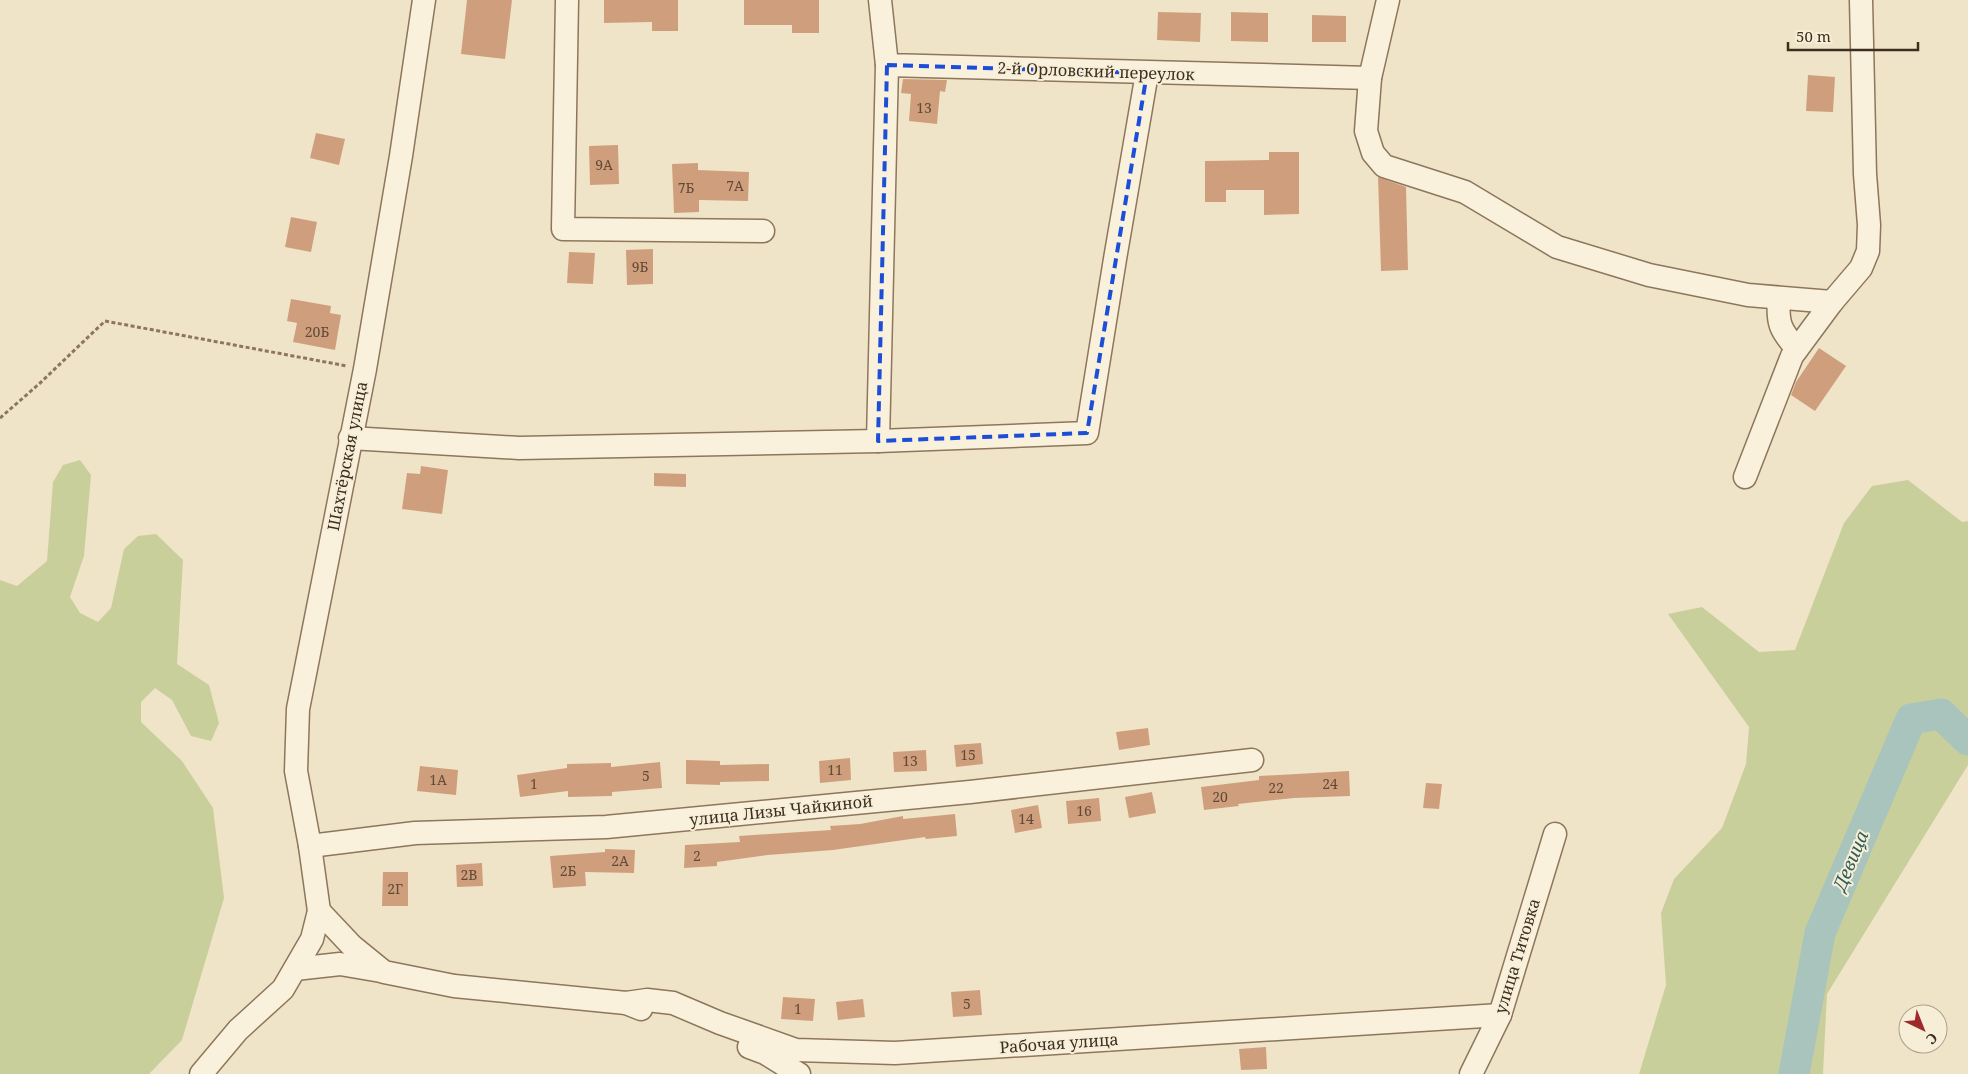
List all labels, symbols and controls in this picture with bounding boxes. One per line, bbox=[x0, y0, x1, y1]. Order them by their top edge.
scale bar bbox=[1788, 20, 1918, 52]
text: 50 m bbox=[1796, 26, 1831, 46]
street label: 2-й Орловский переулок bbox=[997, 57, 1196, 85]
house number: 13 bbox=[916, 98, 932, 117]
house number: 9А bbox=[595, 155, 613, 174]
house number: 7А bbox=[726, 176, 744, 195]
house number: 7Б bbox=[678, 178, 694, 197]
house number: 9Б bbox=[632, 257, 648, 276]
house number: 20Б bbox=[305, 322, 329, 341]
street label: Шахтёрская улица bbox=[322, 379, 372, 533]
house number: 15 bbox=[960, 745, 976, 764]
house number: 13 bbox=[902, 751, 918, 770]
house number: 11 bbox=[827, 760, 843, 779]
house number: 5 bbox=[642, 766, 650, 785]
house number: 1А bbox=[429, 770, 447, 789]
house number: 1 bbox=[530, 774, 538, 793]
house number: 24 bbox=[1322, 774, 1338, 793]
house number: 22 bbox=[1268, 778, 1284, 797]
house number: 20 bbox=[1212, 787, 1228, 806]
street label: улица Лизы Чайкиной bbox=[688, 789, 874, 831]
house number: 16 bbox=[1076, 801, 1092, 820]
house number: 14 bbox=[1018, 809, 1034, 828]
water label: Девица bbox=[1826, 827, 1873, 896]
house number: 2 bbox=[693, 846, 701, 865]
house number: 2А bbox=[611, 851, 629, 870]
house number: 2Б bbox=[560, 861, 576, 880]
house number: 2В bbox=[461, 865, 478, 884]
house number: 2Г bbox=[387, 879, 403, 898]
street label: улица Титовка bbox=[1489, 896, 1545, 1016]
house number: 5 bbox=[963, 994, 971, 1013]
house number: 1 bbox=[794, 999, 802, 1018]
north arrow bbox=[1898, 1004, 1948, 1054]
street label: Рабочая улица bbox=[999, 1028, 1119, 1058]
text: С bbox=[1922, 1029, 1942, 1049]

